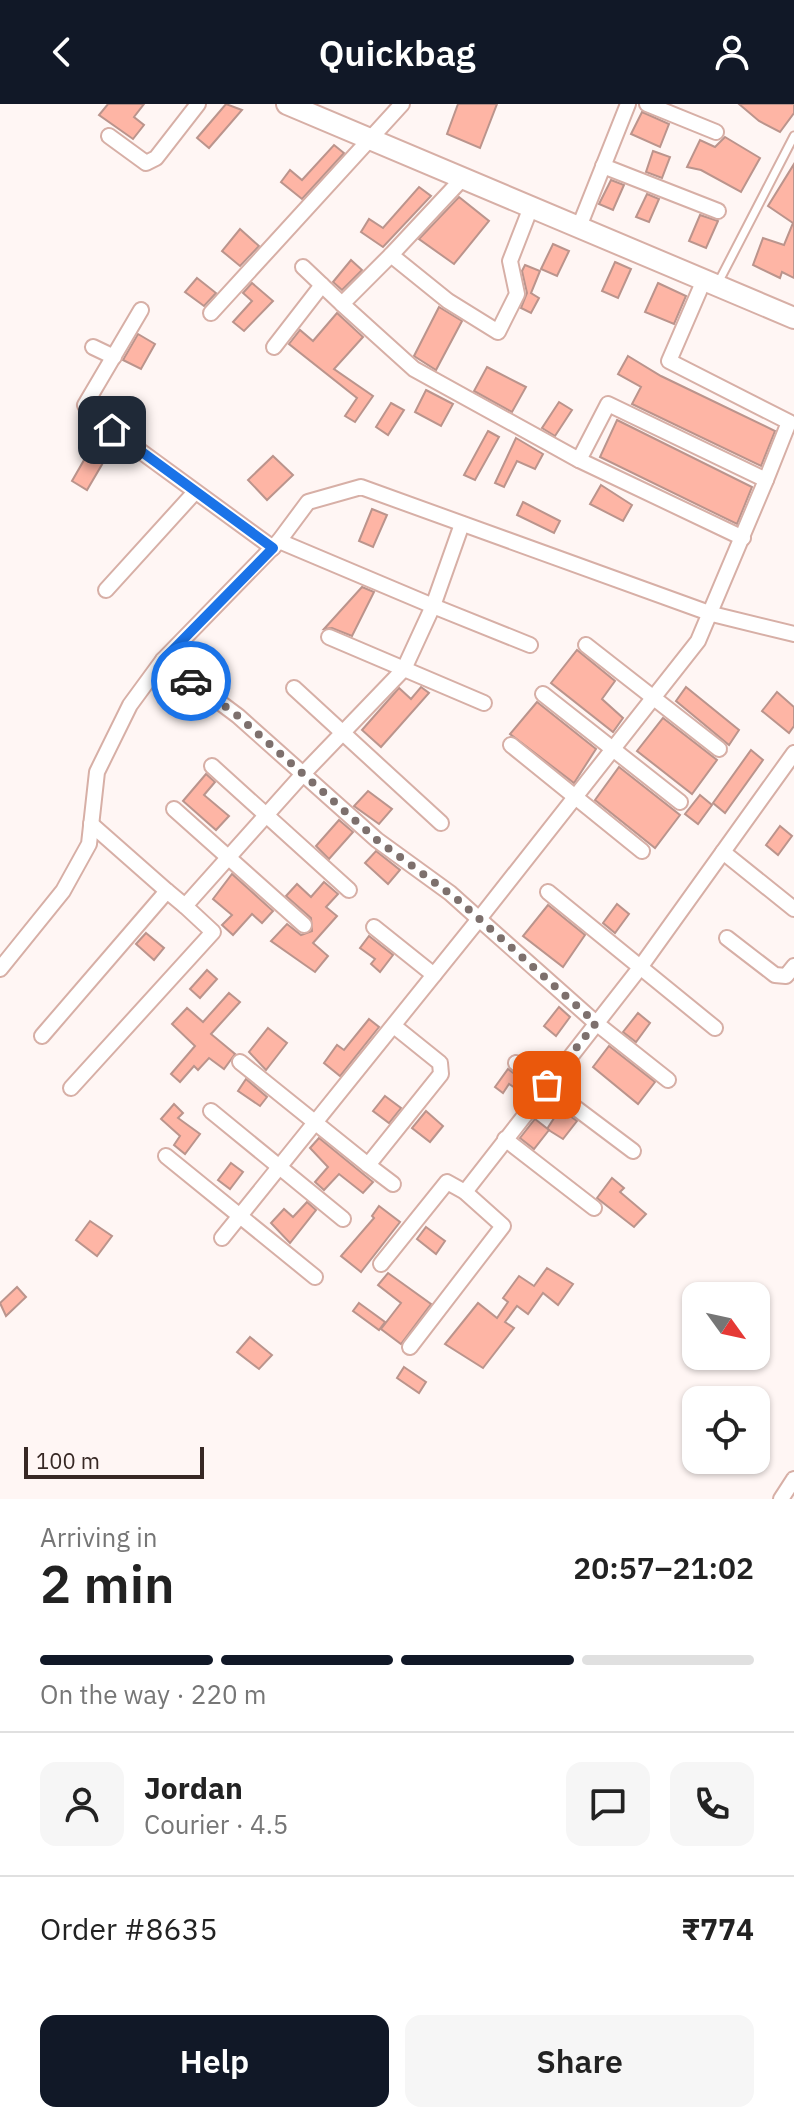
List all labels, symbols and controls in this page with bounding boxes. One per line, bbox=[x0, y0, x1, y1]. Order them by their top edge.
text: Quickbag bbox=[319, 29, 475, 76]
icon: back bbox=[40, 30, 84, 74]
icon: person bbox=[710, 30, 754, 74]
pin bbox=[78, 396, 146, 464]
icon: home bbox=[90, 408, 134, 452]
courier bbox=[151, 641, 231, 721]
icon: car bbox=[169, 659, 213, 703]
pin bbox=[513, 1051, 581, 1119]
icon: bag bbox=[525, 1063, 569, 1107]
north arrow bbox=[682, 1282, 770, 1370]
map controls bbox=[682, 1282, 770, 1474]
button: locate bbox=[682, 1386, 770, 1474]
scale bar bbox=[24, 1443, 204, 1479]
text: 100 m bbox=[36, 1446, 100, 1475]
text: Arriving in bbox=[40, 1520, 157, 1554]
text: 20:57–21:02 bbox=[573, 1548, 754, 1587]
text: 2 min bbox=[40, 1550, 175, 1617]
text: On the way · 220 m bbox=[40, 1677, 266, 1711]
button: person bbox=[40, 1762, 124, 1846]
button: chat bbox=[566, 1762, 650, 1846]
button: phone bbox=[670, 1762, 754, 1846]
text: Jordan bbox=[144, 1768, 243, 1807]
text: Courier · 4.5 bbox=[144, 1807, 288, 1841]
text: Order #8635 bbox=[40, 1909, 217, 1948]
text: ₹774 bbox=[681, 1909, 754, 1948]
button: Help bbox=[40, 2015, 389, 2107]
button: Share bbox=[405, 2015, 754, 2107]

